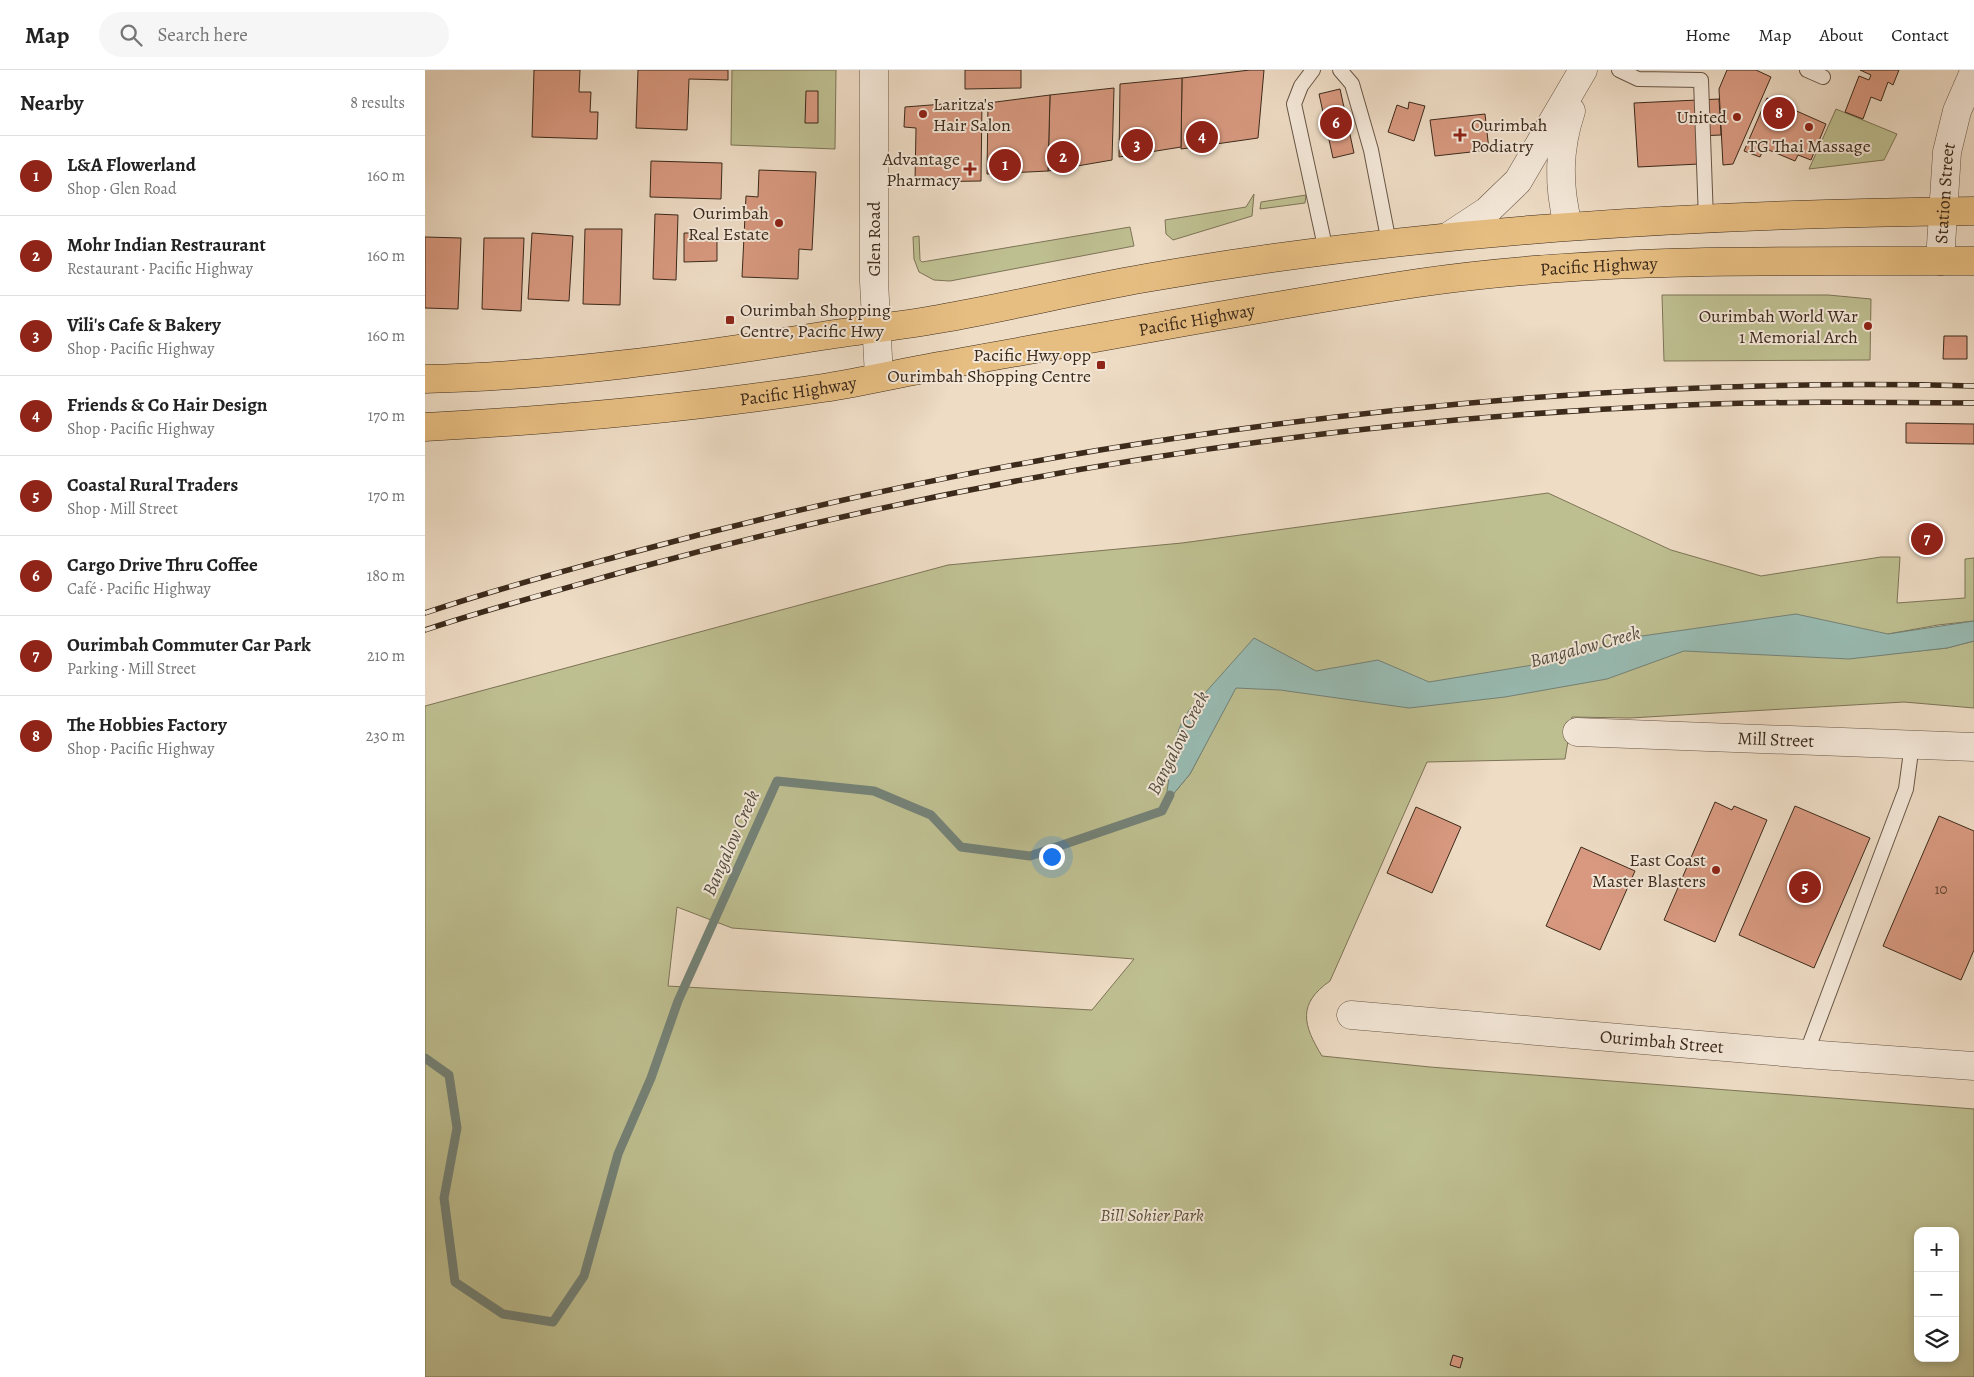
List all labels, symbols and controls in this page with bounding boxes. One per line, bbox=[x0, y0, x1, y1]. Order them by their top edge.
search box bbox=[99, 12, 449, 57]
text: Map bbox=[25, 19, 69, 51]
icon: search bbox=[117, 21, 145, 49]
text: Search here bbox=[157, 22, 248, 48]
text: Home bbox=[1685, 23, 1730, 47]
text: Map bbox=[1758, 23, 1791, 47]
text: About bbox=[1819, 23, 1863, 47]
text: Contact bbox=[1891, 23, 1949, 47]
text: Nearby bbox=[20, 89, 83, 117]
text: 8 results bbox=[350, 92, 405, 114]
place label: Laritza's Hair Salon bbox=[933, 92, 1011, 137]
pin: 8 bbox=[1763, 94, 1795, 132]
pin: 6 bbox=[1320, 104, 1352, 142]
place label: United bbox=[1676, 105, 1727, 129]
marker: Laritza's Hair Salon bbox=[917, 108, 929, 120]
marker: United bbox=[1731, 111, 1743, 123]
place label: Ourimbah Podiatry bbox=[1471, 113, 1548, 158]
pin: 4 bbox=[1186, 118, 1218, 156]
marker: TG Thai Massage bbox=[1803, 121, 1815, 133]
pin: 3 bbox=[1121, 126, 1153, 164]
marker: Ourimbah Podiatry bbox=[1453, 128, 1467, 142]
place label: TG Thai Massage bbox=[1747, 134, 1871, 158]
pin: 2 bbox=[1047, 138, 1079, 176]
street label: Station Street bbox=[1929, 140, 1961, 245]
pin: 1 bbox=[989, 146, 1021, 184]
place label: Advantage Pharmacy bbox=[882, 147, 961, 192]
text: L&A Flowerland bbox=[67, 152, 196, 178]
marker: Advantage Pharmacy bbox=[964, 163, 976, 175]
text: 1 bbox=[33, 165, 39, 187]
text: 160 m bbox=[367, 165, 405, 187]
text: Shop · Glen Road bbox=[67, 178, 177, 200]
place label: Ourimbah Real Estate bbox=[688, 201, 769, 246]
street label: Glen Road bbox=[862, 201, 886, 277]
marker: Ourimbah Real Estate bbox=[773, 217, 785, 229]
text: Mohr Indian Restraurant bbox=[67, 232, 266, 258]
text: 2 bbox=[32, 245, 40, 267]
text: 160 m bbox=[367, 245, 405, 267]
street label: Pacific Highway bbox=[1539, 251, 1659, 281]
text: Restaurant · Pacific Highway bbox=[67, 258, 253, 280]
place label: Ourimbah Shopping Centre, Pacific Hwy bbox=[740, 298, 891, 343]
street label: Pacific Highway bbox=[1137, 298, 1258, 342]
place label: Ourimbah World War 1 Memorial Arch bbox=[1699, 304, 1858, 349]
text: Vili's Cafe & Bakery bbox=[67, 312, 221, 338]
marker: Ourimbah Shopping Centre, Pacific Hwy bbox=[724, 314, 736, 326]
marker: Ourimbah World War 1 Memorial Arch bbox=[1862, 320, 1874, 332]
text: 3 bbox=[33, 325, 39, 347]
text: 160 m bbox=[367, 325, 405, 347]
text: Shop · Pacific Highway bbox=[67, 338, 214, 360]
place label: Pacific Hwy opp Ourimbah Shopping Centre bbox=[887, 343, 1091, 388]
marker: Pacific Hwy opp Ourimbah Shopping Centre bbox=[1095, 359, 1107, 371]
street label: Pacific Highway bbox=[738, 370, 859, 411]
text: Friends & Co Hair Design bbox=[67, 392, 268, 418]
text: 4 bbox=[32, 405, 40, 427]
text: 170 m bbox=[368, 405, 405, 427]
text: Shop · Pacific Highway bbox=[67, 418, 214, 440]
text: Coastal Rural Traders bbox=[67, 472, 238, 498]
text: 5 bbox=[33, 485, 39, 507]
text: 170 m bbox=[368, 485, 405, 507]
text: Shop · Mill Street bbox=[67, 498, 178, 520]
pin: 7 bbox=[1911, 520, 1943, 558]
text: Cargo Drive Thru Coffee bbox=[67, 552, 258, 578]
text: 6 bbox=[32, 565, 40, 587]
text: 180 m bbox=[367, 565, 405, 587]
text: Café · Pacific Highway bbox=[67, 578, 211, 600]
water label: Bangalow Creek bbox=[1527, 620, 1643, 674]
text: Ourimbah Commuter Car Park bbox=[67, 632, 311, 658]
text: 7 bbox=[33, 645, 39, 667]
text: 210 m bbox=[367, 645, 405, 667]
text: Parking · Mill Street bbox=[67, 658, 196, 680]
water label: Bangalow Creek bbox=[1141, 687, 1215, 799]
text: The Hobbies Factory bbox=[67, 712, 227, 738]
text: 8 bbox=[32, 725, 40, 747]
text: 230 m bbox=[366, 725, 405, 747]
street label: Mill Street bbox=[1737, 726, 1815, 753]
text: Shop · Pacific Highway bbox=[67, 738, 214, 760]
water label: Bangalow Creek bbox=[696, 786, 766, 900]
your location bbox=[1039, 844, 1065, 870]
place label: East Coast Master Blasters bbox=[1592, 848, 1706, 893]
marker: East Coast Master Blasters bbox=[1710, 864, 1722, 876]
pin: 5 bbox=[1789, 868, 1821, 906]
house number: 10 bbox=[1934, 879, 1948, 899]
street label: Ourimbah Street bbox=[1599, 1024, 1725, 1059]
park label: Bill Sohier Park bbox=[1100, 1203, 1204, 1227]
map controls bbox=[1914, 1227, 1959, 1362]
button: + bbox=[1914, 1227, 1959, 1272]
button: − bbox=[1914, 1272, 1959, 1317]
button: layers bbox=[1914, 1317, 1959, 1362]

